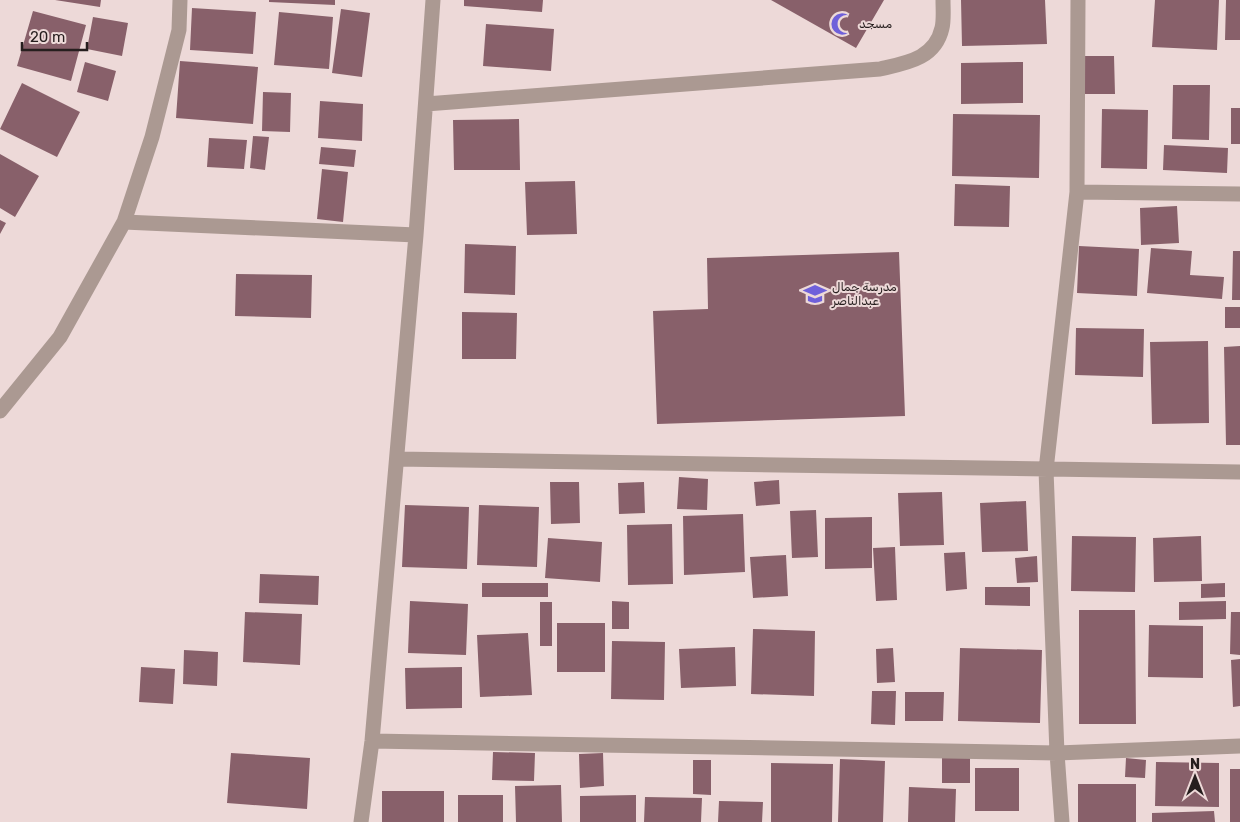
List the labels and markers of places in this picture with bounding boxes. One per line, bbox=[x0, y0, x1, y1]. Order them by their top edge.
mosque icon: مسجد bbox=[829, 11, 855, 37]
place label: مسجد bbox=[859, 17, 892, 31]
place label: مدرسة جمال عبدالناصر bbox=[831, 280, 897, 309]
school or university icon: مدرسة جمال عبدالناصر bbox=[802, 281, 828, 307]

